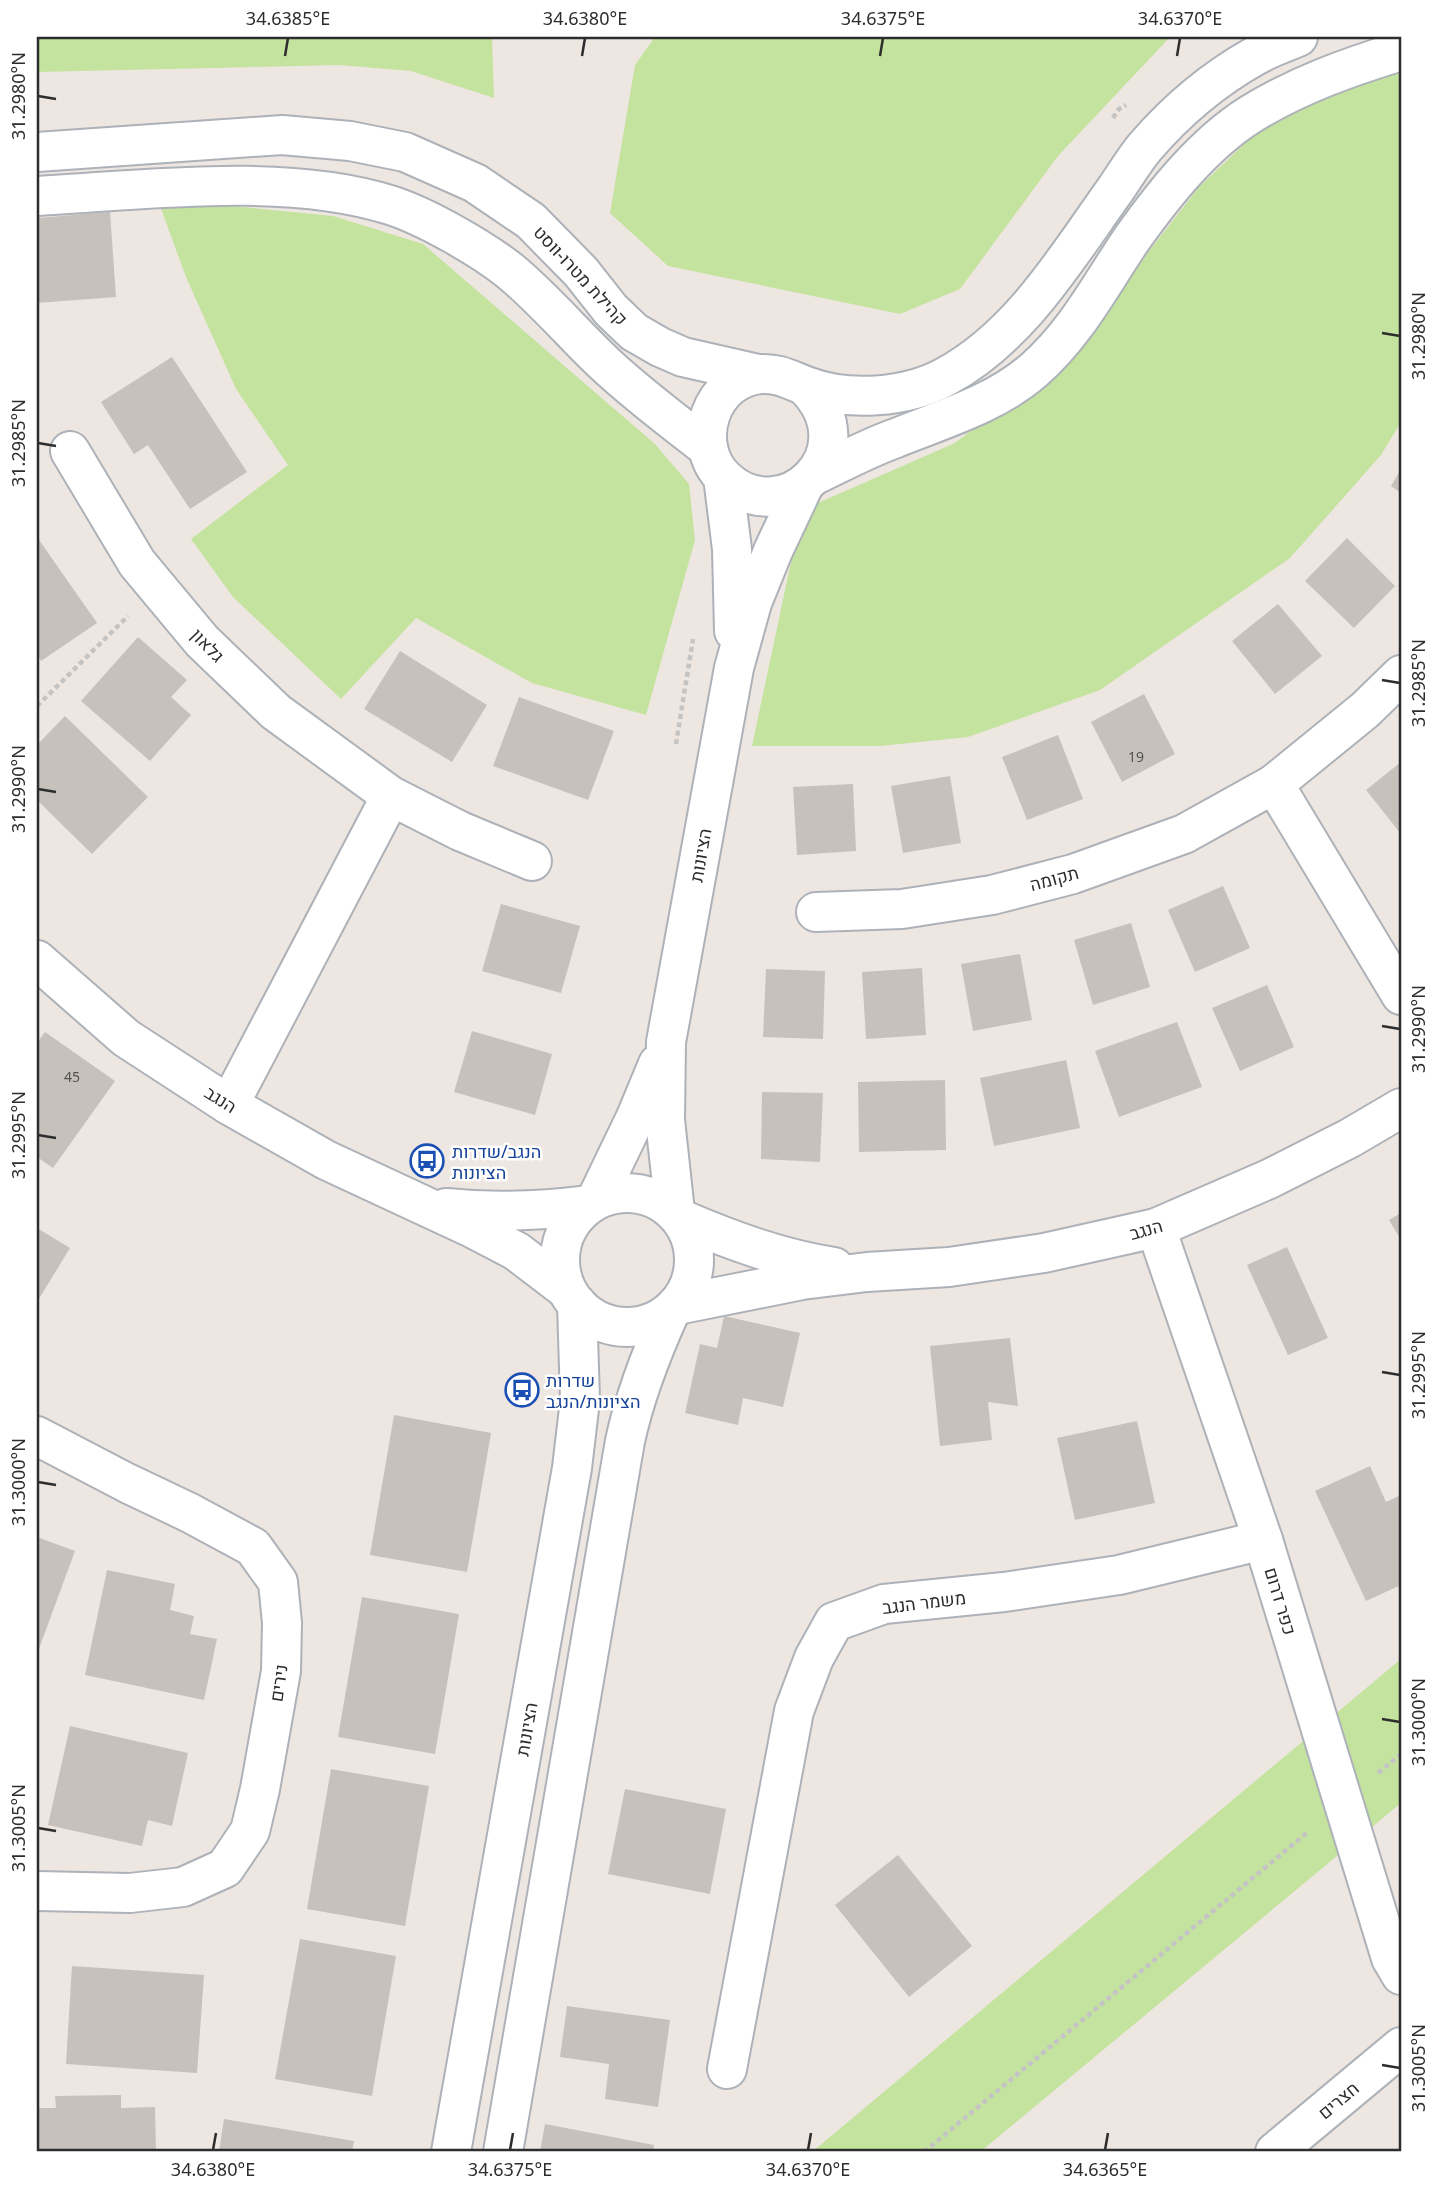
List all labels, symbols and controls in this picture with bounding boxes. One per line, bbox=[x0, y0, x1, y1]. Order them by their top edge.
text: 34.6385°E bbox=[246, 6, 330, 30]
text: 34.6380°E bbox=[543, 6, 627, 30]
text: 34.6375°E bbox=[841, 6, 925, 30]
text: 34.6370°E bbox=[1138, 6, 1222, 30]
text: 31.2980°N bbox=[6, 52, 30, 140]
street label: קהילת מטרו-ווסט bbox=[529, 220, 633, 330]
text: 31.2980°N bbox=[1406, 292, 1430, 380]
text: 31.2985°N bbox=[6, 399, 30, 487]
street label: גלאון bbox=[186, 623, 230, 667]
text: 31.2985°N bbox=[1406, 639, 1430, 727]
text: 31.2990°N bbox=[6, 745, 30, 833]
house number: 19 bbox=[1128, 747, 1144, 766]
street label: הציונות bbox=[683, 826, 717, 884]
street label: תקומה bbox=[1027, 860, 1081, 896]
text: 31.2990°N bbox=[1406, 985, 1430, 1073]
house number: 45 bbox=[64, 1067, 80, 1086]
street label: הנגב bbox=[200, 1080, 242, 1118]
text: 31.2995°N bbox=[6, 1091, 30, 1179]
place label: הנגב/שדרות הציונות bbox=[452, 1139, 541, 1184]
bus stop icon: הנגב/שדרות הציונות bbox=[408, 1142, 446, 1180]
street label: הנגב bbox=[1127, 1213, 1165, 1245]
text: 31.2995°N bbox=[1406, 1331, 1430, 1419]
place label: שדרות הציונות/הנגב bbox=[546, 1368, 640, 1413]
bus stop icon: שדרות הציונות/הנגב bbox=[503, 1371, 541, 1409]
text: 31.3000°N bbox=[6, 1438, 30, 1526]
street label: כפר דרום bbox=[1259, 1564, 1303, 1638]
street label: משמר הנגב bbox=[881, 1585, 967, 1619]
street label: נירים bbox=[263, 1663, 293, 1703]
text: 31.3000°N bbox=[1406, 1678, 1430, 1766]
street label: הציונות bbox=[509, 1700, 543, 1758]
text: 31.3005°N bbox=[6, 1784, 30, 1872]
text: 31.3005°N bbox=[1406, 2024, 1430, 2112]
street label: חצרים bbox=[1312, 2076, 1364, 2124]
text: 34.6380°E bbox=[171, 2157, 255, 2181]
text: 34.6375°E bbox=[468, 2157, 552, 2181]
text: 34.6370°E bbox=[766, 2157, 850, 2181]
text: 34.6365°E bbox=[1063, 2157, 1147, 2181]

